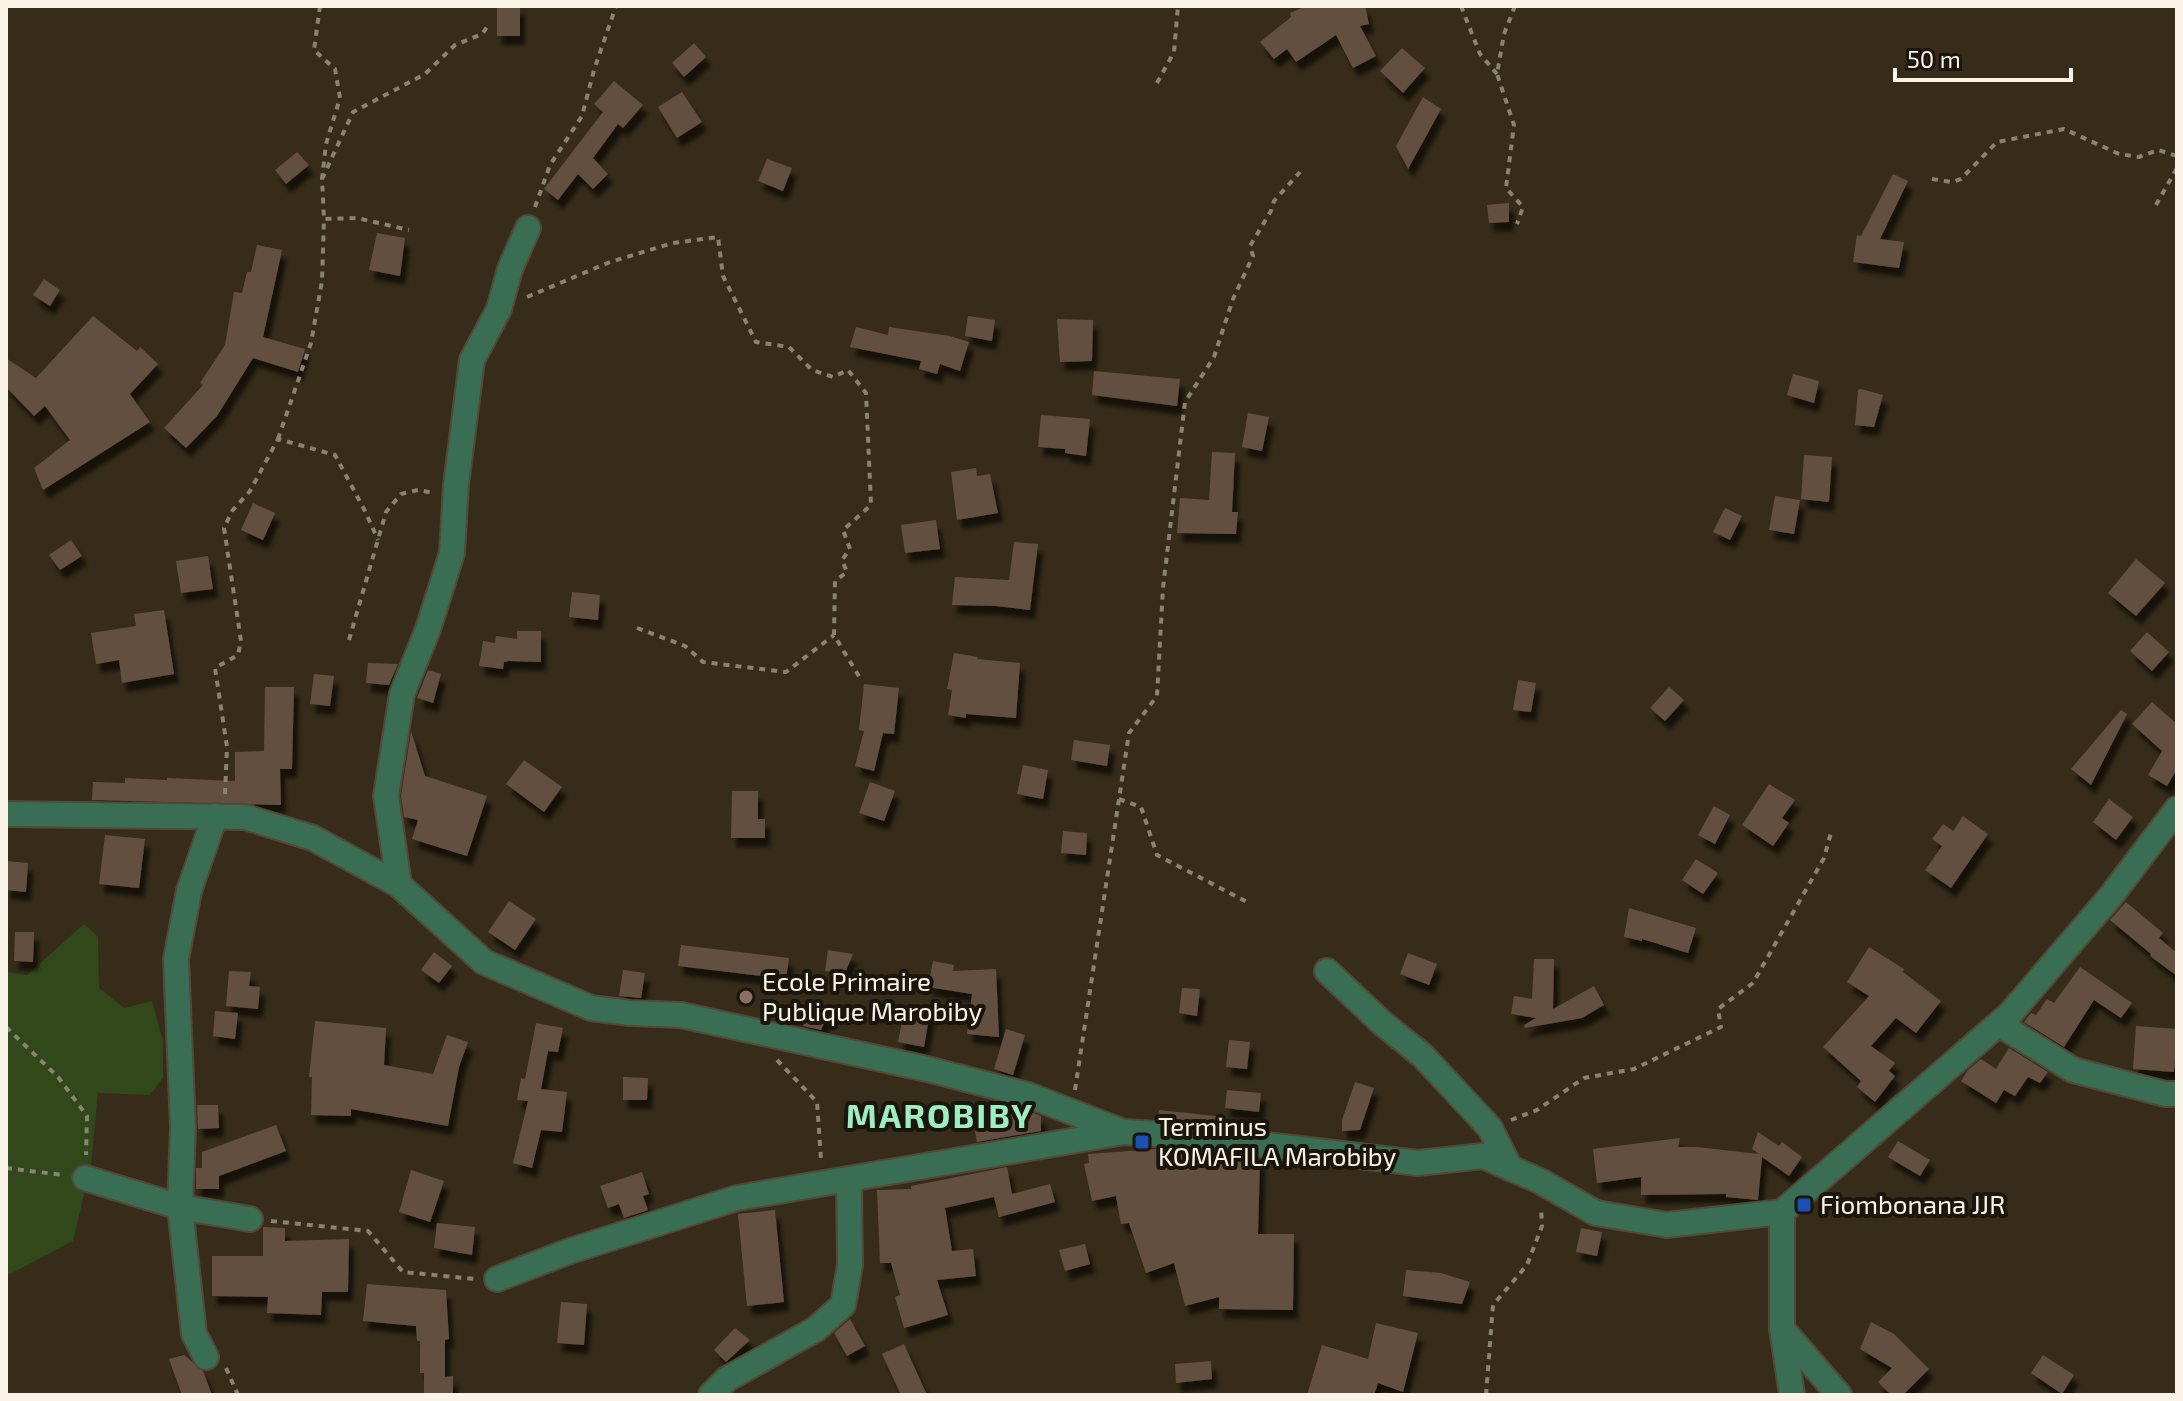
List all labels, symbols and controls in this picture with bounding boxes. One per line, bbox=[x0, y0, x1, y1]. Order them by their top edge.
scale bar bbox=[1895, 32, 2071, 82]
text: 50 m bbox=[1907, 44, 1961, 73]
place label: Ecole Primaire Publique Marobiby bbox=[762, 965, 982, 1026]
marker: Ecole Primaire Publique Marobiby bbox=[737, 988, 755, 1006]
district label: MAROBIBY bbox=[846, 1094, 1034, 1135]
place label: Terminus KOMAFILA Marobiby bbox=[1158, 1110, 1397, 1171]
marker: Terminus KOMAFILA Marobiby bbox=[1133, 1133, 1151, 1151]
place label: Fiombonana JJR bbox=[1820, 1188, 2005, 1219]
marker: Fiombonana JJR bbox=[1795, 1196, 1813, 1214]

